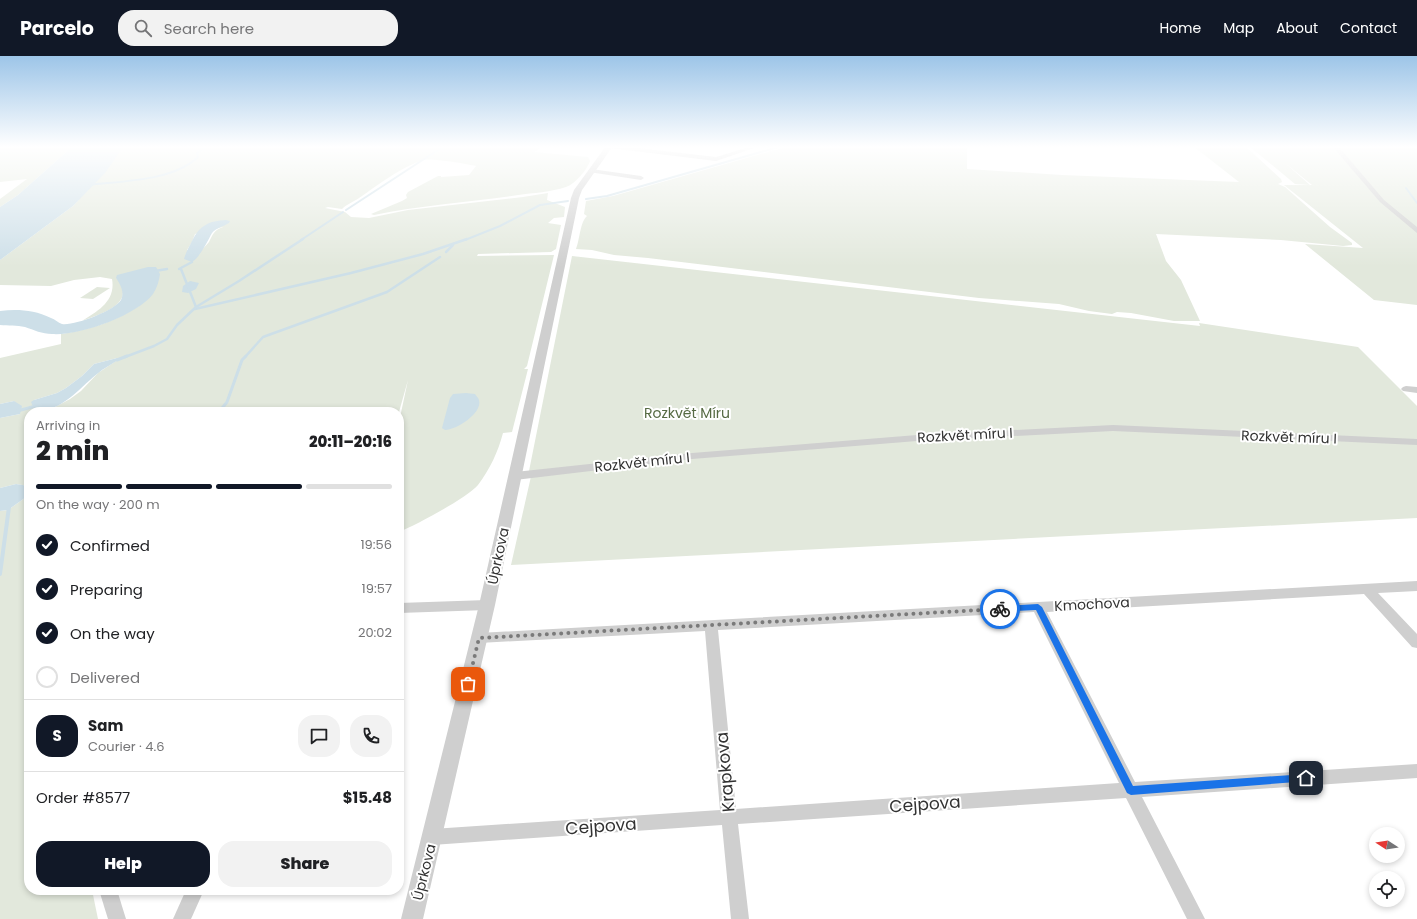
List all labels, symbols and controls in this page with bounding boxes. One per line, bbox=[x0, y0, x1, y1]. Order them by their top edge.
search box bbox=[118, 10, 398, 46]
text: Parcelo bbox=[20, 15, 94, 42]
icon: search bbox=[132, 17, 154, 39]
text: Search here bbox=[164, 18, 254, 39]
text: Home bbox=[1159, 18, 1201, 38]
text: Map bbox=[1223, 18, 1254, 38]
text: About bbox=[1276, 18, 1318, 38]
text: Contact bbox=[1340, 18, 1397, 38]
park label: Rozkvět Míru bbox=[644, 403, 730, 423]
text: Arriving in bbox=[36, 416, 100, 435]
street label: Rozkvět míru I bbox=[917, 423, 1013, 447]
street label: Rozkvět míru I bbox=[1241, 425, 1337, 449]
text: 20:11–20:16 bbox=[309, 431, 392, 452]
text: 2 min bbox=[36, 433, 109, 469]
street label: Rozkvět míru I bbox=[593, 447, 691, 477]
text: On the way · 200 m bbox=[36, 495, 160, 514]
street label: Úprkova bbox=[482, 526, 514, 586]
icon: check bbox=[36, 534, 58, 556]
text: Confirmed bbox=[70, 535, 150, 556]
text: 19:56 bbox=[360, 535, 392, 554]
icon: check bbox=[36, 578, 58, 600]
text: Preparing bbox=[70, 579, 143, 600]
text: 19:57 bbox=[362, 579, 392, 598]
courier bbox=[980, 589, 1020, 629]
street label: Kmochova bbox=[1054, 592, 1130, 616]
icon: bike bbox=[989, 598, 1011, 620]
icon: check bbox=[36, 622, 58, 644]
text: On the way bbox=[70, 623, 155, 644]
text: 20:02 bbox=[358, 623, 392, 642]
text: Delivered bbox=[70, 667, 140, 688]
pin bbox=[451, 667, 485, 701]
icon: bag bbox=[457, 673, 479, 695]
text: Sam bbox=[88, 715, 123, 736]
button: chat bbox=[298, 715, 340, 757]
button: phone bbox=[350, 715, 392, 757]
text: S bbox=[52, 725, 62, 746]
street label: Krapkova bbox=[710, 731, 740, 813]
text: Courier · 4.6 bbox=[88, 737, 165, 756]
pin bbox=[1289, 761, 1323, 795]
icon: home bbox=[1295, 767, 1317, 789]
text: Order #8577 bbox=[36, 787, 130, 808]
text: $15.48 bbox=[343, 787, 392, 808]
street label: Cejpova bbox=[889, 790, 961, 818]
street label: Cejpova bbox=[565, 812, 637, 840]
north arrow bbox=[1369, 827, 1405, 863]
map controls bbox=[1369, 827, 1405, 907]
button: Help bbox=[36, 841, 210, 887]
button: Share bbox=[218, 841, 392, 887]
street label: Úprkova bbox=[407, 842, 441, 902]
button: locate bbox=[1369, 871, 1405, 907]

